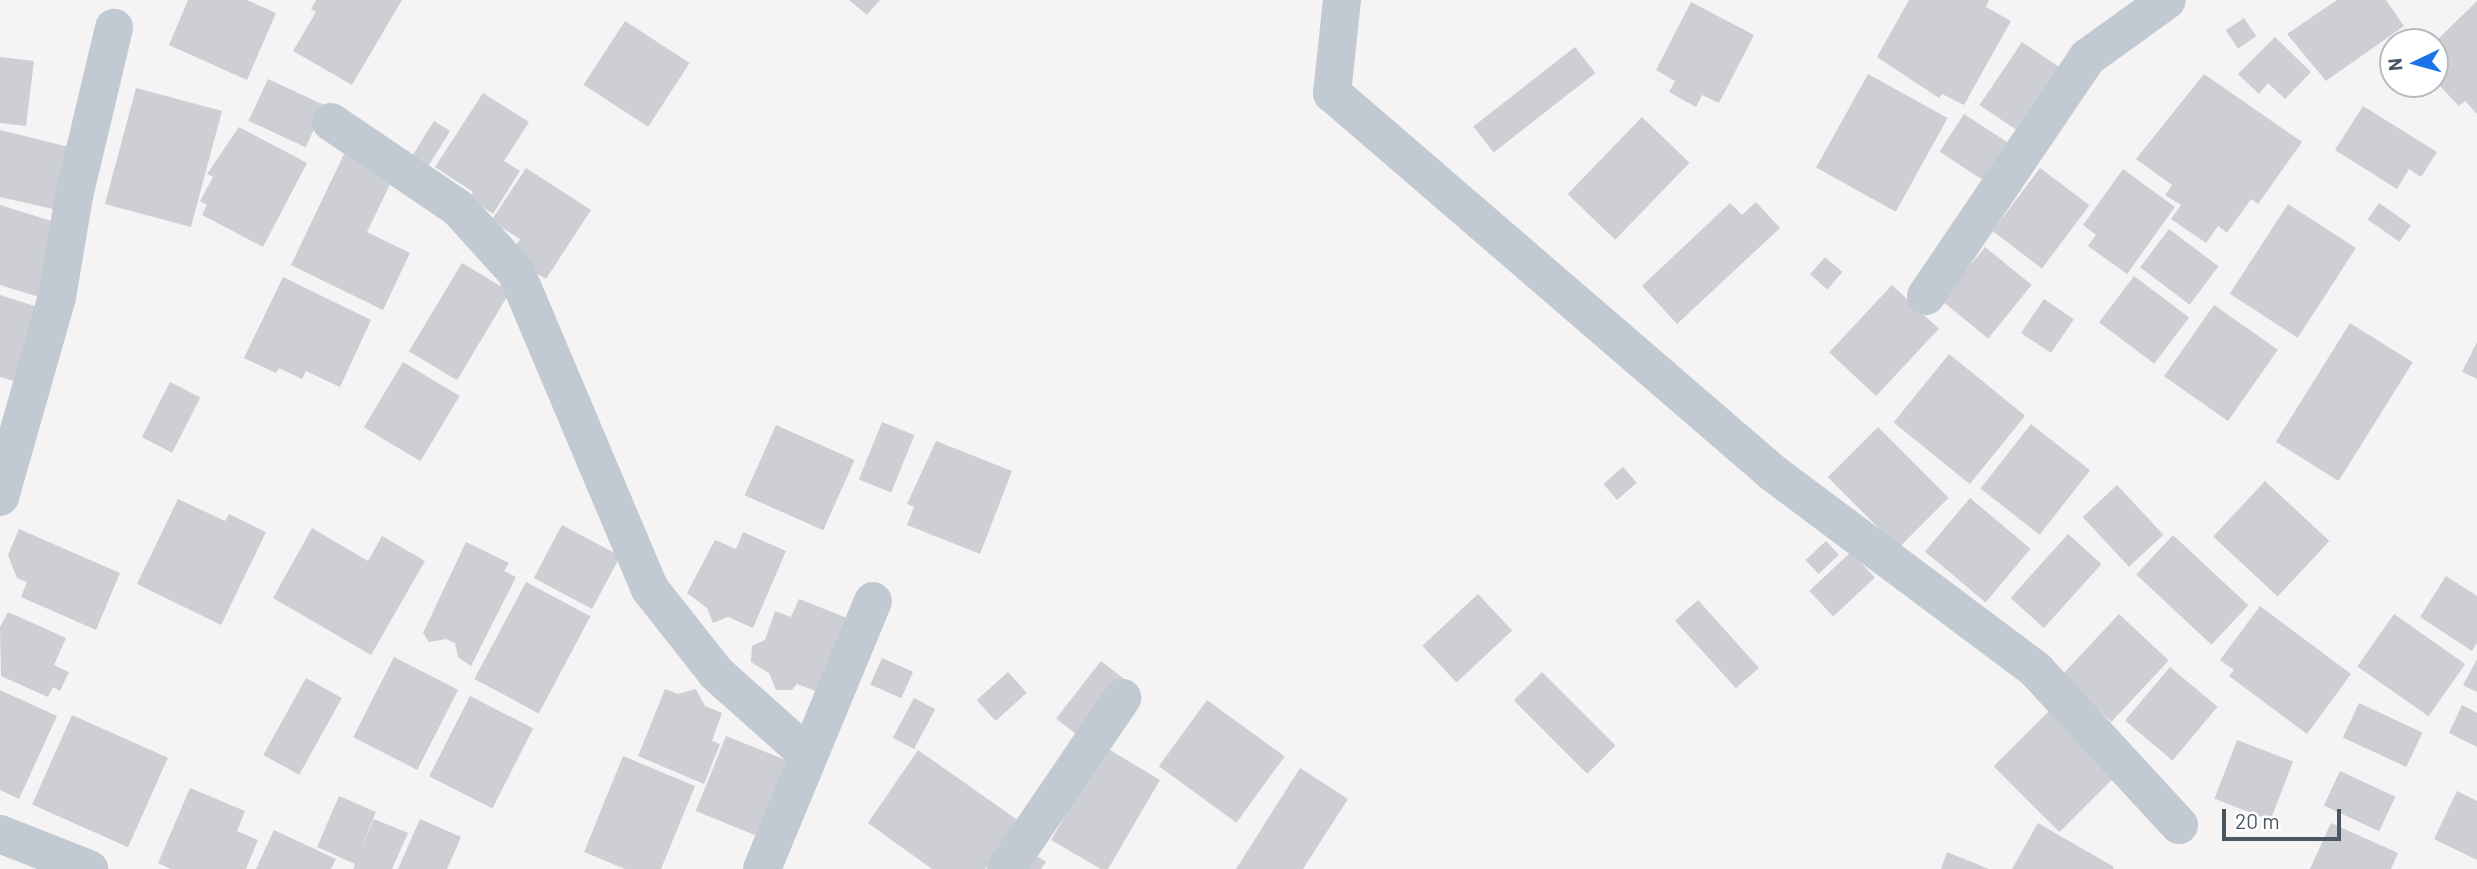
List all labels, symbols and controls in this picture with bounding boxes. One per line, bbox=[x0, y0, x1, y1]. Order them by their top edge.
north arrow bbox=[2379, 28, 2449, 98]
text: N bbox=[2383, 57, 2407, 72]
scale bar bbox=[2225, 796, 2344, 840]
text: 20 m bbox=[2235, 808, 2280, 833]

